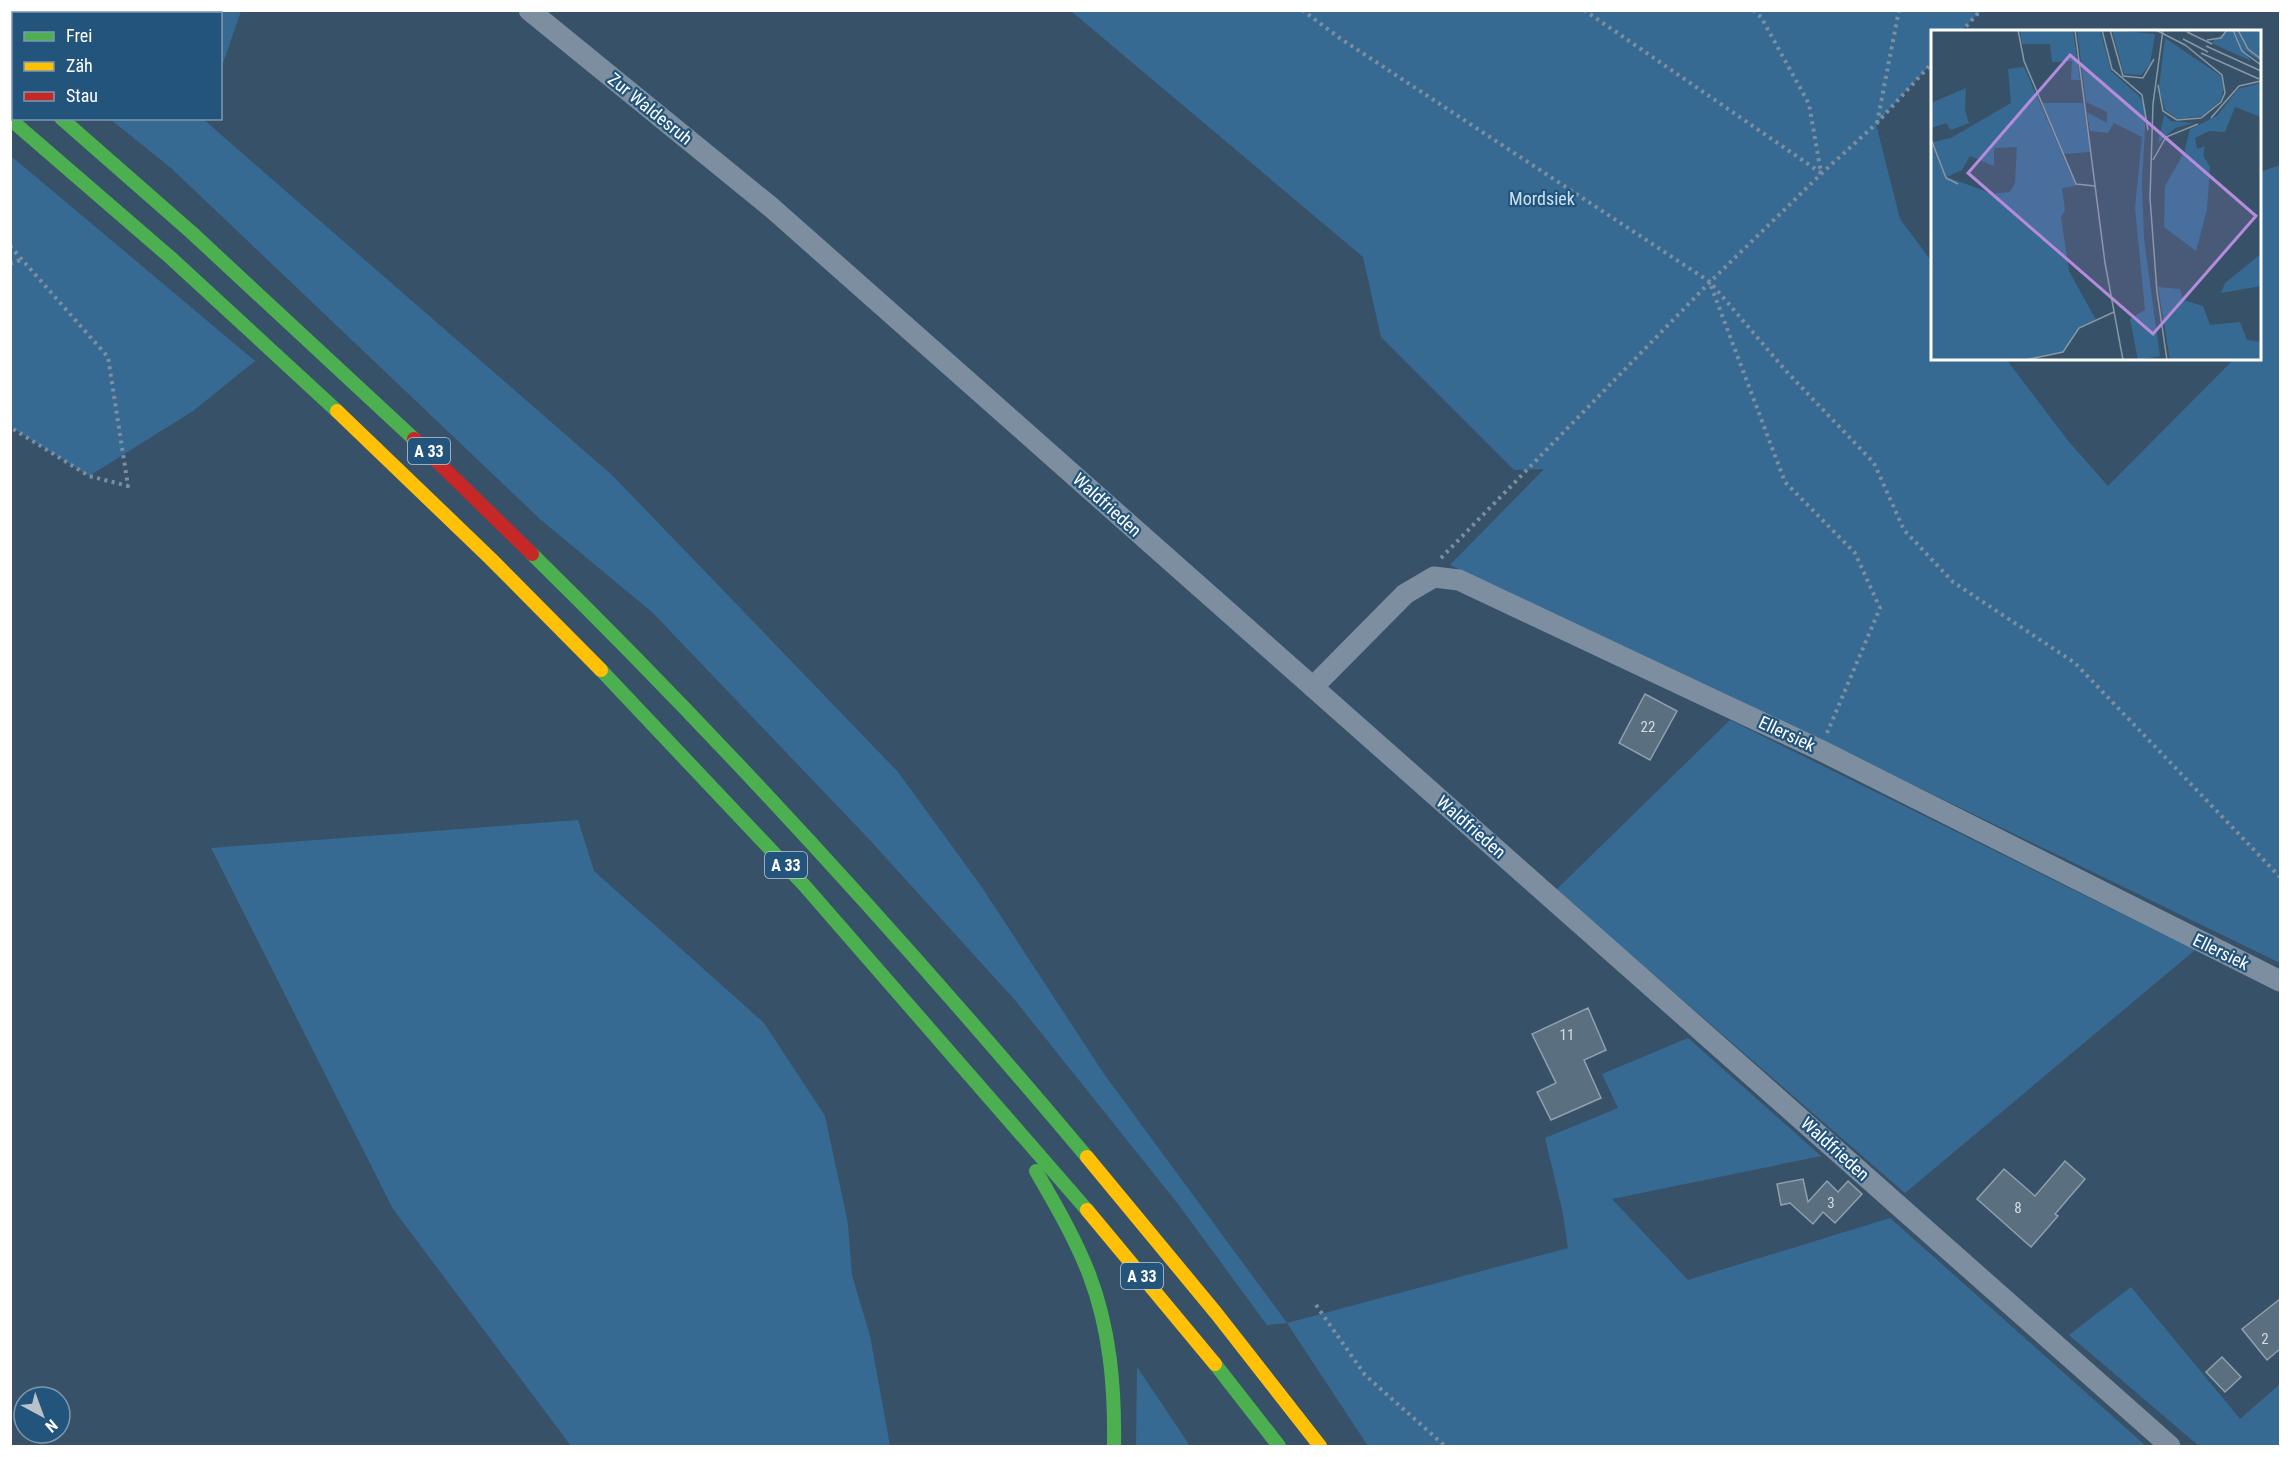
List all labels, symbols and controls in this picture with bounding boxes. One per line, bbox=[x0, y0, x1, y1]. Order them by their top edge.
legend bbox=[12, 12, 222, 120]
text: Frei bbox=[66, 25, 92, 46]
inset map bbox=[1931, 30, 2261, 360]
text: Zäh bbox=[66, 55, 93, 76]
street label: Zur Waldesruh bbox=[604, 68, 697, 149]
text: Stau bbox=[66, 85, 98, 106]
park label: Mordsiek bbox=[1509, 188, 1575, 209]
road number: A 33 bbox=[408, 438, 450, 464]
street label: Waldfrieden bbox=[1069, 468, 1146, 541]
street label: Ellersiek bbox=[1756, 711, 1819, 756]
house number: 22 bbox=[1641, 718, 1655, 736]
street label: Waldfrieden bbox=[1432, 791, 1510, 862]
road number: A 33 bbox=[765, 852, 807, 878]
street label: Ellersiek bbox=[2190, 929, 2253, 974]
house number: 11 bbox=[1560, 1026, 1574, 1044]
street label: Waldfrieden bbox=[1797, 1112, 1874, 1185]
house number: 3 bbox=[1827, 1194, 1835, 1212]
house number: 8 bbox=[2014, 1199, 2022, 1217]
road number: A 33 bbox=[1121, 1263, 1163, 1289]
house number: 2 bbox=[2261, 1330, 2269, 1348]
north arrow bbox=[12, 1385, 72, 1445]
text: N bbox=[42, 1416, 61, 1436]

